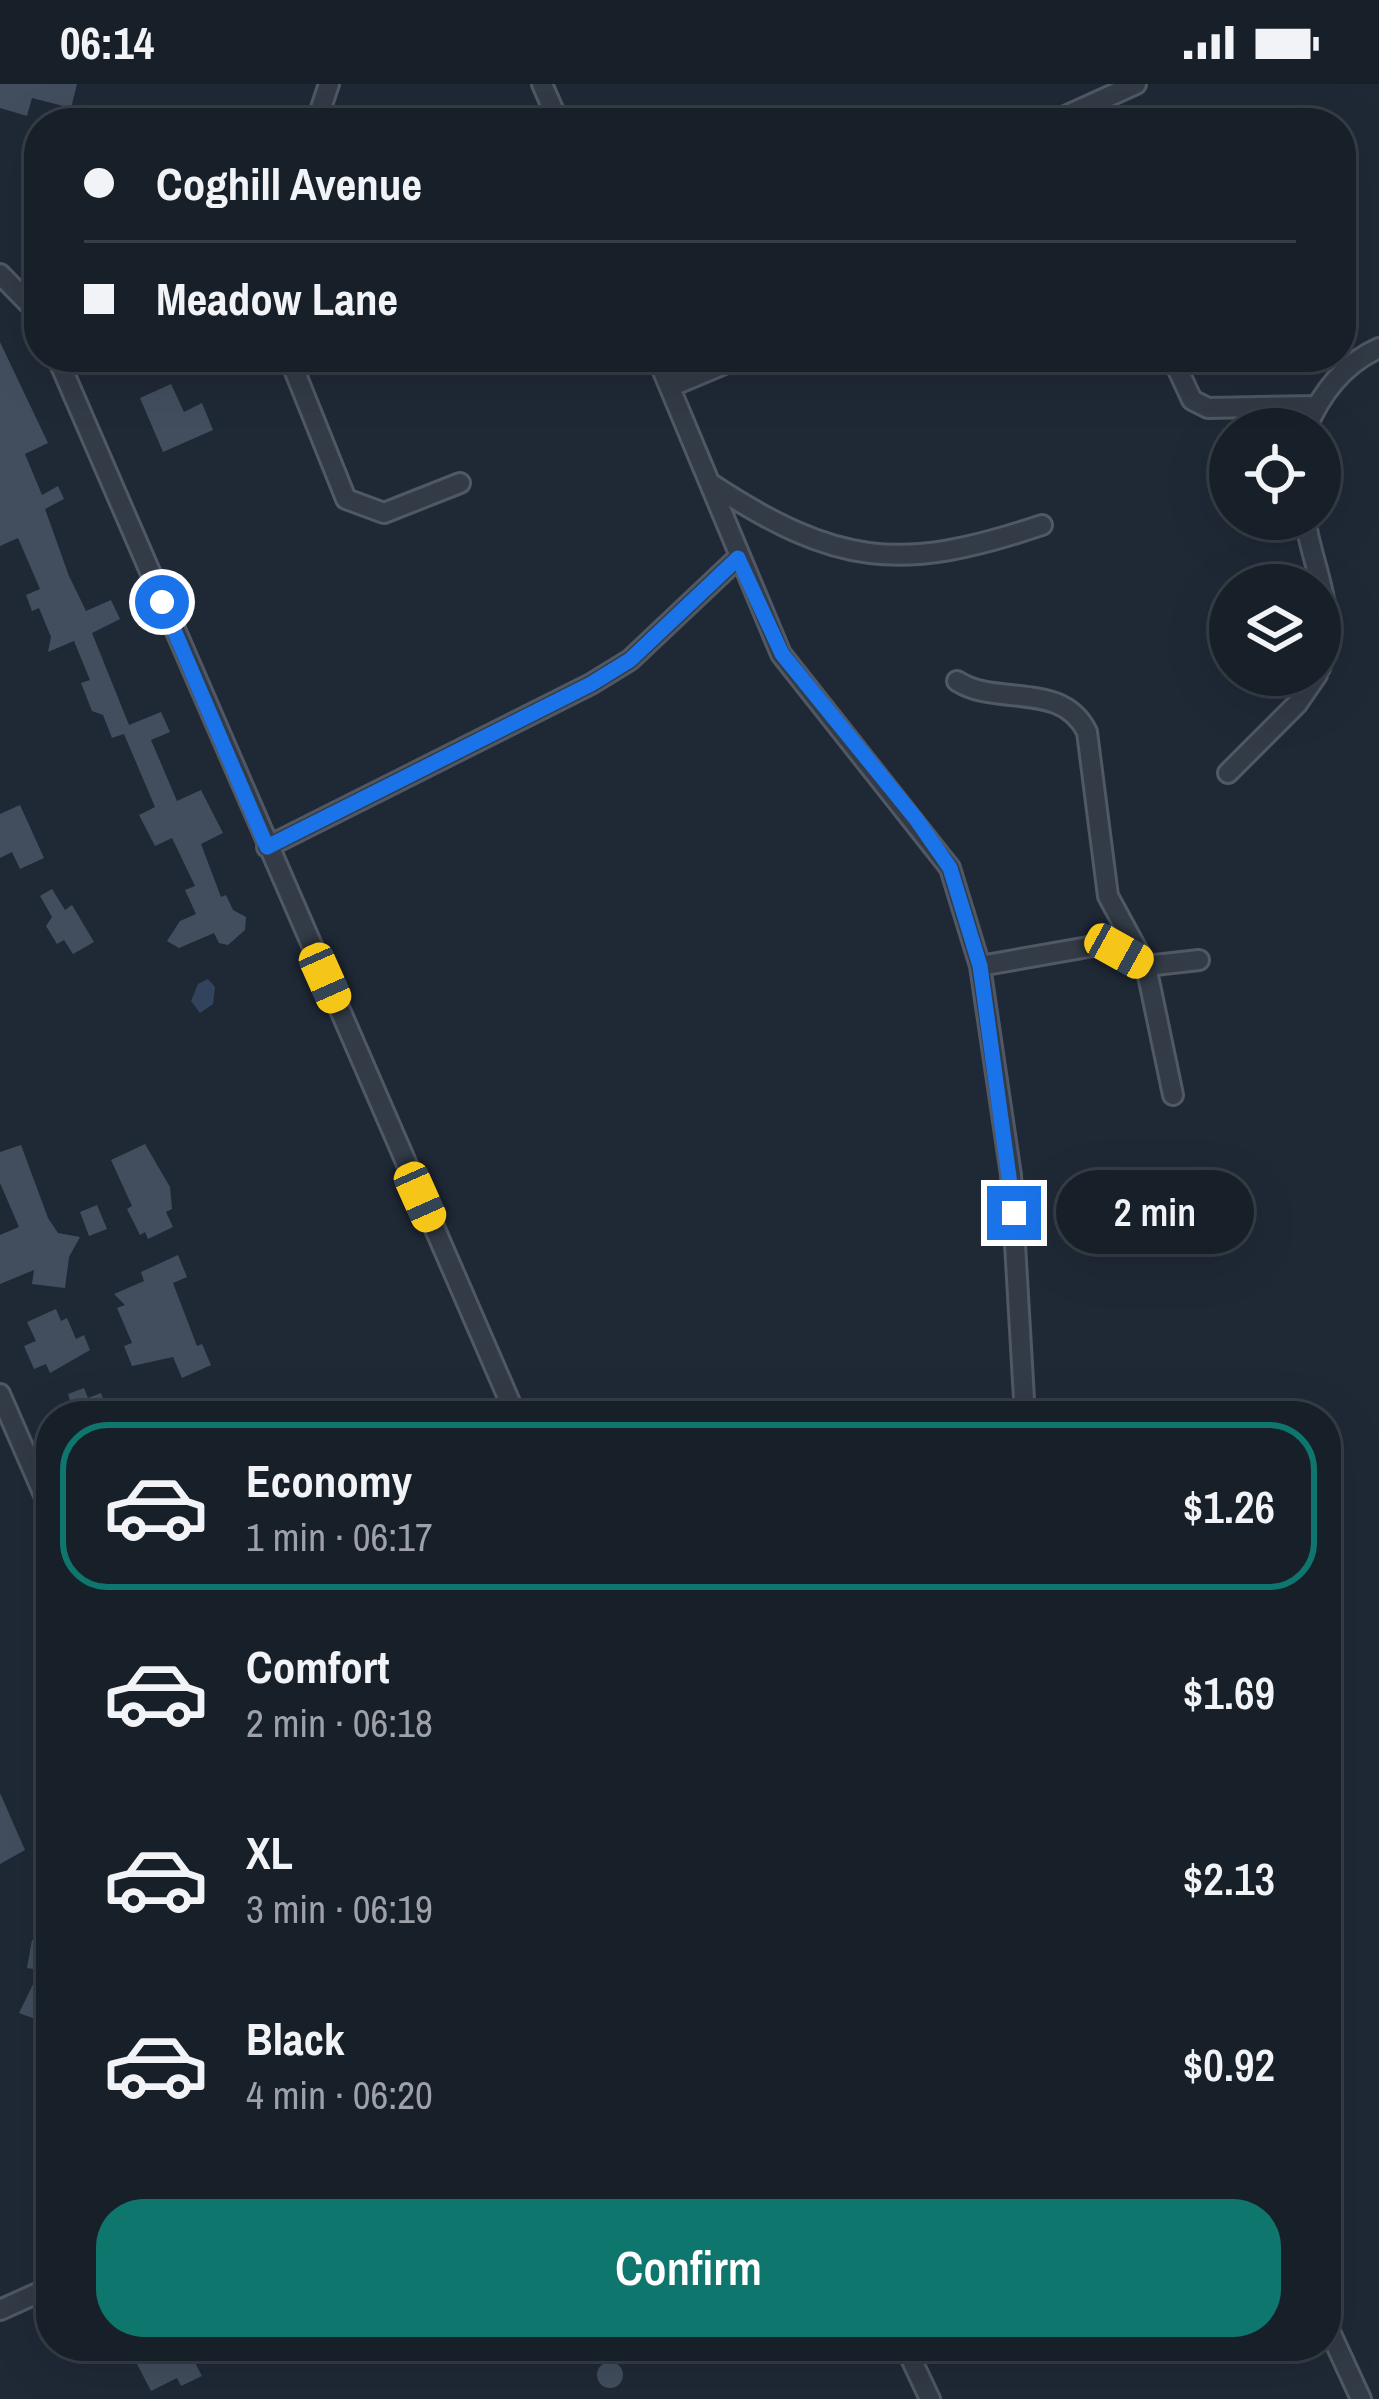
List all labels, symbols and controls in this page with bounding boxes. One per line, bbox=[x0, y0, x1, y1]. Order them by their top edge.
text: 06:14 bbox=[60, 12, 154, 73]
text: Coghill Avenue bbox=[156, 153, 422, 214]
text: Meadow Lane bbox=[156, 268, 398, 329]
map controls bbox=[1209, 408, 1341, 696]
button: locate bbox=[1209, 408, 1341, 540]
button: layers bbox=[1209, 564, 1341, 696]
route start bbox=[135, 575, 189, 629]
car bbox=[1079, 918, 1159, 984]
car bbox=[294, 938, 356, 1018]
car bbox=[389, 1157, 451, 1237]
callout: 2 min bbox=[1056, 1171, 1254, 1255]
route end bbox=[987, 1186, 1041, 1240]
text: 2 min bbox=[1114, 1186, 1196, 1238]
text: Economy bbox=[246, 1450, 412, 1511]
icon: car bbox=[102, 1452, 210, 1560]
text: $1.26 bbox=[1183, 1476, 1275, 1537]
text: 1 min · 06:17 bbox=[246, 1511, 433, 1563]
text: Comfort bbox=[246, 1636, 389, 1697]
icon: car bbox=[102, 1638, 210, 1746]
text: $1.69 bbox=[1183, 1662, 1275, 1723]
text: 2 min · 06:18 bbox=[246, 1697, 433, 1749]
text: XL bbox=[246, 1822, 293, 1883]
icon: car bbox=[102, 1824, 210, 1932]
text: $2.13 bbox=[1183, 1848, 1275, 1909]
text: 3 min · 06:19 bbox=[246, 1883, 433, 1935]
text: Black bbox=[246, 2008, 344, 2069]
icon: car bbox=[102, 2010, 210, 2118]
text: $0.92 bbox=[1183, 2034, 1275, 2095]
text: 4 min · 06:20 bbox=[246, 2069, 433, 2121]
button: Confirm bbox=[96, 2199, 1281, 2337]

